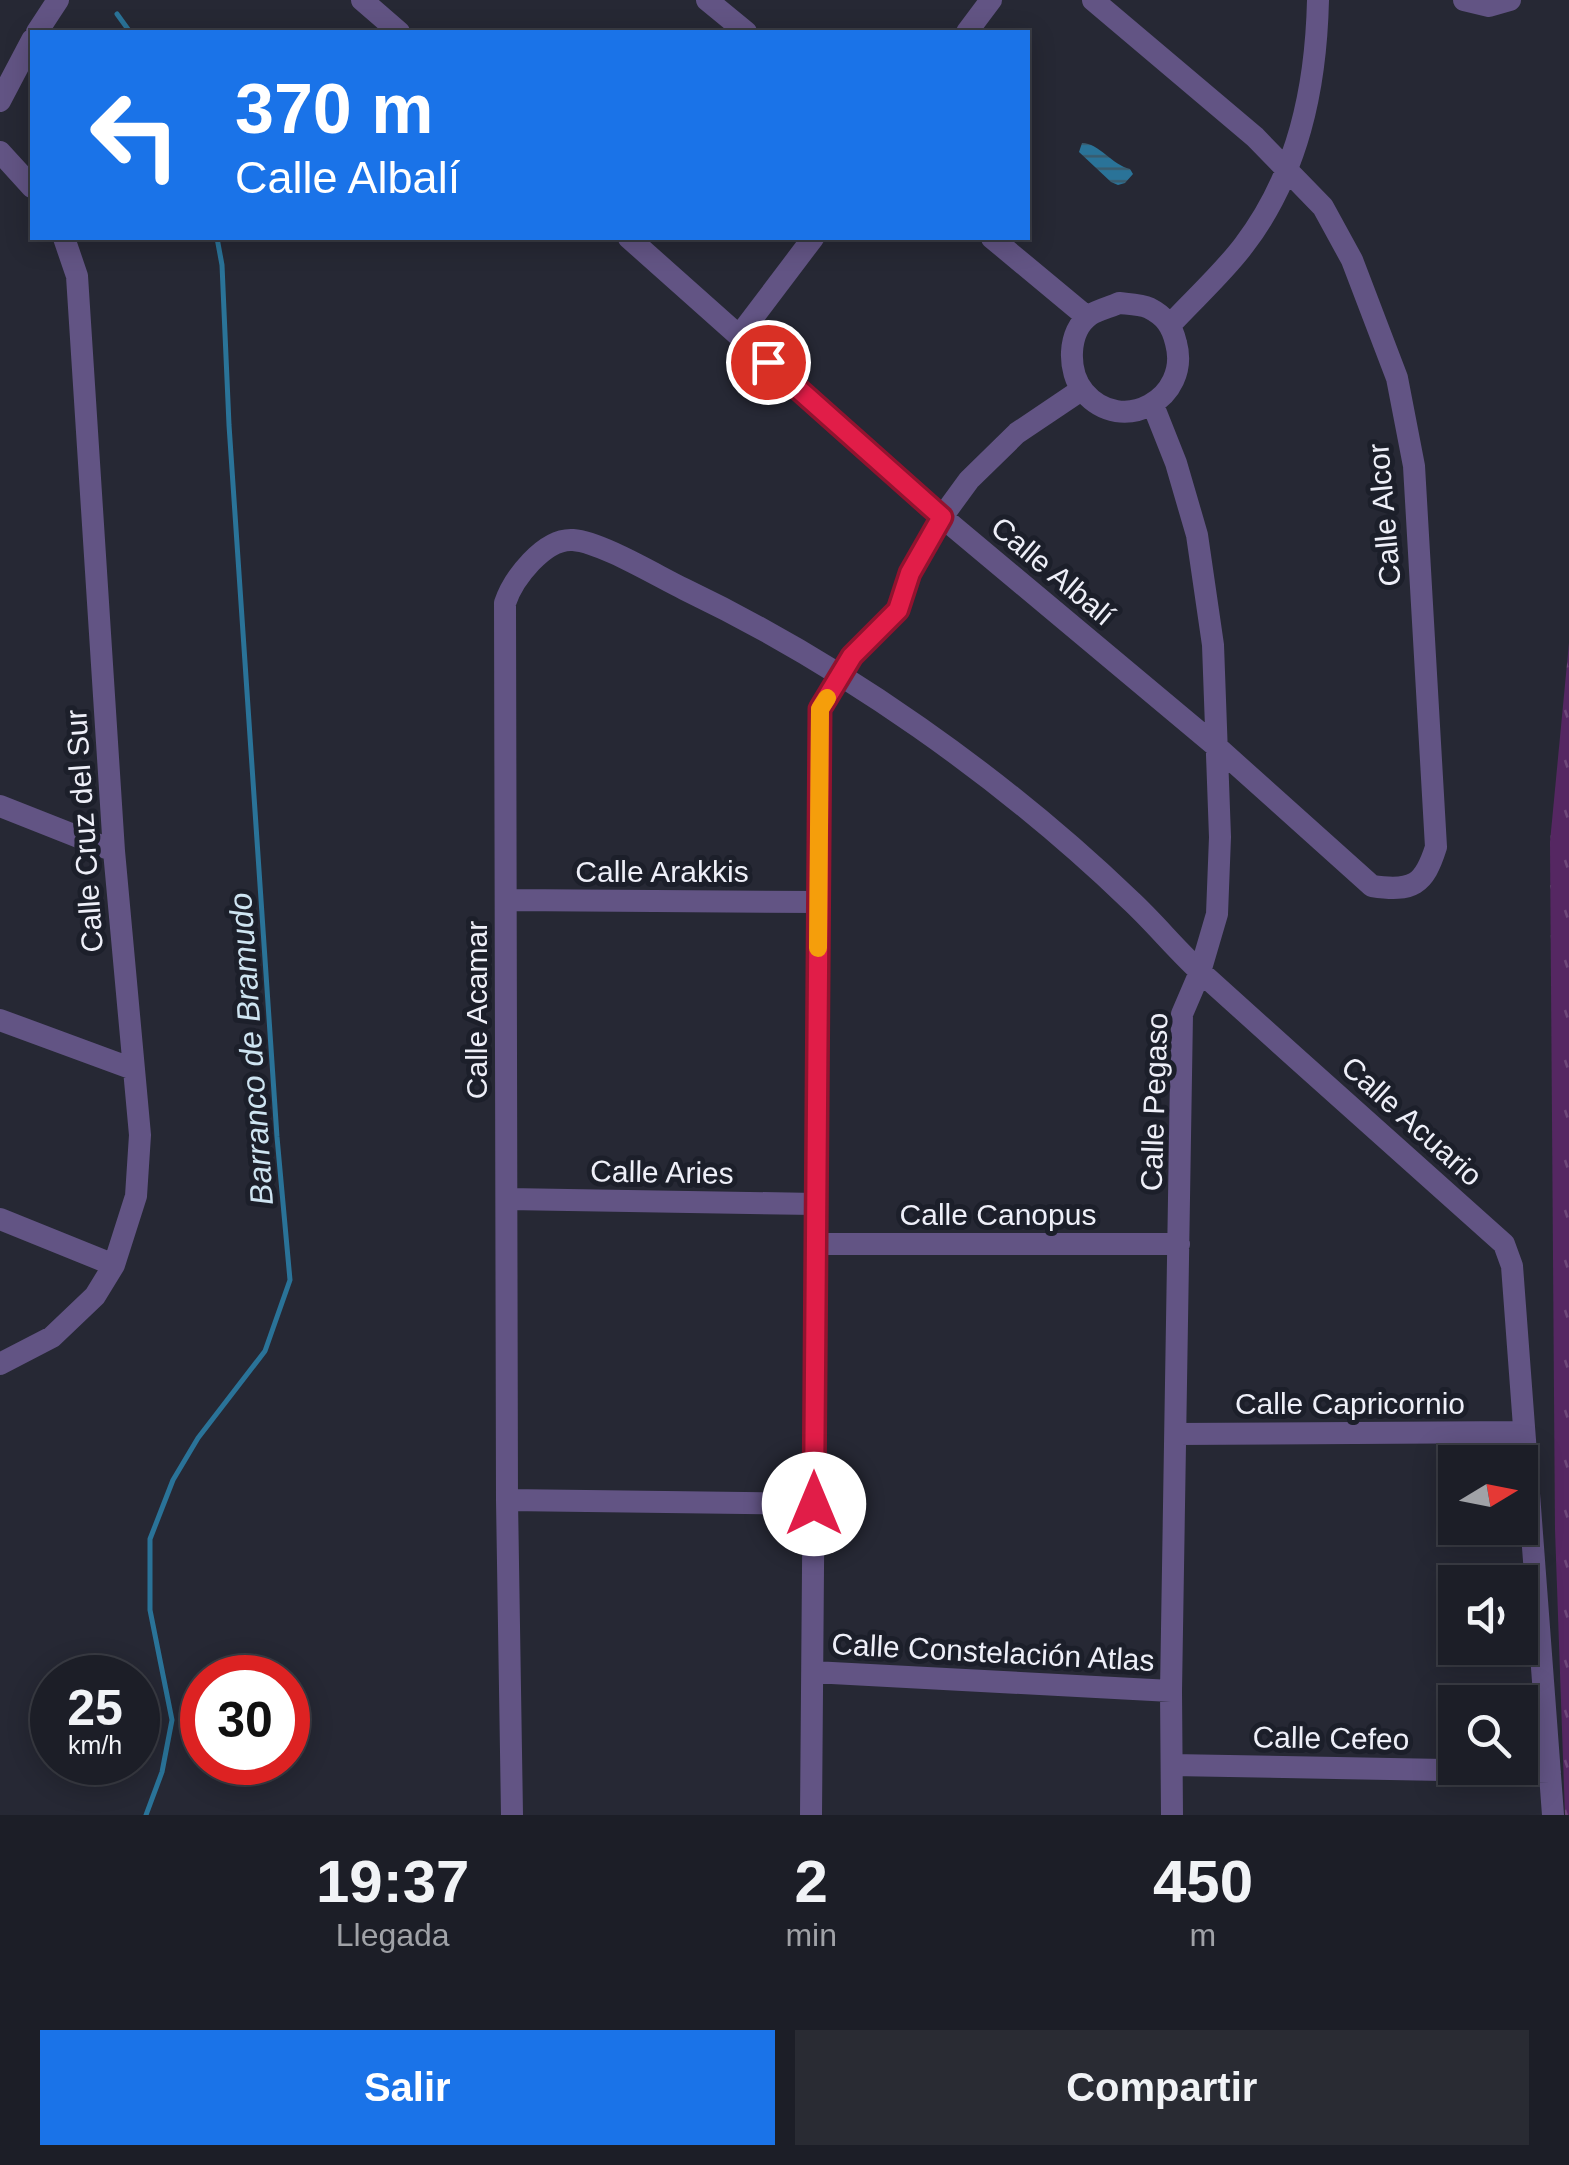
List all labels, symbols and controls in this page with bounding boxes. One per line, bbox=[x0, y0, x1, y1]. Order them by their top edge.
icon: left bbox=[70, 70, 200, 200]
text: 370 m bbox=[235, 70, 433, 148]
text: Calle Albalí bbox=[235, 152, 460, 203]
pin bbox=[726, 320, 811, 405]
icon: arrive bbox=[741, 335, 796, 390]
street label: Calle Alcor bbox=[1361, 442, 1407, 588]
street label: Calle Albalí bbox=[985, 510, 1122, 632]
street label: Calle Cruz del Sur bbox=[59, 708, 109, 954]
street label: Calle Arakkis bbox=[575, 855, 749, 888]
water label: Barranco de Bramudo bbox=[222, 892, 280, 1206]
street label: Calle Acamar bbox=[460, 921, 493, 1099]
street label: Calle Pegaso bbox=[1134, 1012, 1174, 1192]
street label: Calle Acuario bbox=[1335, 1050, 1489, 1192]
street label: Calle Aries bbox=[590, 1154, 734, 1190]
street label: Calle Canopus bbox=[900, 1198, 1096, 1231]
street label: Calle Capricornio bbox=[1235, 1387, 1465, 1420]
north arrow bbox=[1438, 1445, 1538, 1545]
map controls bbox=[1438, 1445, 1538, 1785]
position arrow bbox=[762, 1452, 866, 1556]
button: sound bbox=[1438, 1565, 1538, 1665]
street label: Calle Constelación Atlas bbox=[831, 1627, 1155, 1677]
speed limit sign: 30 bbox=[180, 1655, 310, 1785]
text: 25 bbox=[67, 1680, 123, 1736]
button: search bbox=[1438, 1685, 1538, 1785]
street label: Calle Cefeo bbox=[1252, 1720, 1410, 1756]
text: km/h bbox=[68, 1731, 122, 1759]
text: 19:37 bbox=[316, 1848, 469, 1915]
text: 2 bbox=[794, 1848, 828, 1915]
text: 450 bbox=[1153, 1848, 1253, 1915]
text: Llegada bbox=[336, 1917, 450, 1953]
text: min bbox=[785, 1917, 837, 1953]
text: m bbox=[1190, 1917, 1216, 1953]
button: Salir bbox=[40, 2030, 775, 2145]
button: Compartir bbox=[795, 2030, 1529, 2145]

